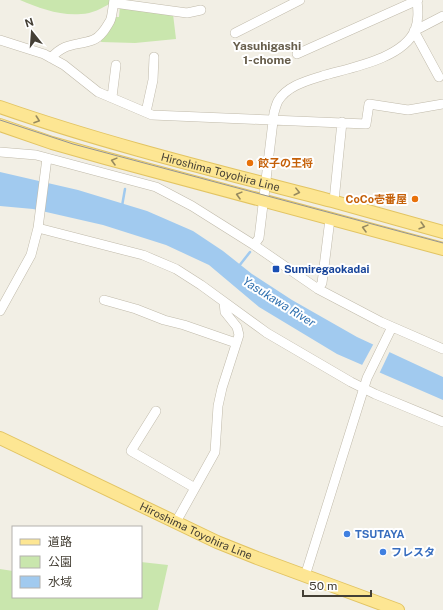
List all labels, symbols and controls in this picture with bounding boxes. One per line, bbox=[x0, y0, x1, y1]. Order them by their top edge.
north arrow bbox=[12, 12, 52, 52]
text: N bbox=[23, 15, 35, 29]
district label: Yasuhigashi 1-chome bbox=[233, 39, 301, 67]
one-way arrow bbox=[33, 115, 40, 123]
street label: Hiroshima Toyohira Line bbox=[160, 151, 281, 193]
one-way arrow bbox=[110, 157, 117, 166]
place label: 餃子の王将 bbox=[258, 157, 313, 169]
marker: 餃子の王将 bbox=[245, 158, 255, 168]
one-way arrow bbox=[293, 187, 300, 196]
one-way arrow bbox=[236, 191, 242, 199]
place label: CoCo壱番屋 bbox=[346, 193, 407, 205]
marker: CoCo壱番屋 bbox=[410, 194, 420, 204]
one-way arrow bbox=[419, 221, 426, 230]
one-way arrow bbox=[361, 225, 368, 233]
place label: Sumiregaokadai bbox=[284, 263, 369, 275]
marker: Sumiregaokadai bbox=[271, 264, 281, 274]
water label: Yasukawa River bbox=[240, 274, 318, 330]
street label: Hiroshima Toyohira Line bbox=[138, 500, 254, 562]
legend bbox=[12, 526, 142, 598]
place label: TSUTAYA bbox=[355, 528, 405, 540]
marker: TSUTAYA bbox=[342, 529, 352, 539]
text: 道路 bbox=[48, 535, 72, 549]
place label: フレスタ bbox=[391, 546, 435, 558]
marker: フレスタ bbox=[378, 547, 388, 557]
text: 公園 bbox=[48, 555, 72, 569]
scale bar bbox=[303, 572, 371, 598]
text: 水域 bbox=[48, 575, 72, 589]
text: 50 m bbox=[309, 579, 337, 593]

